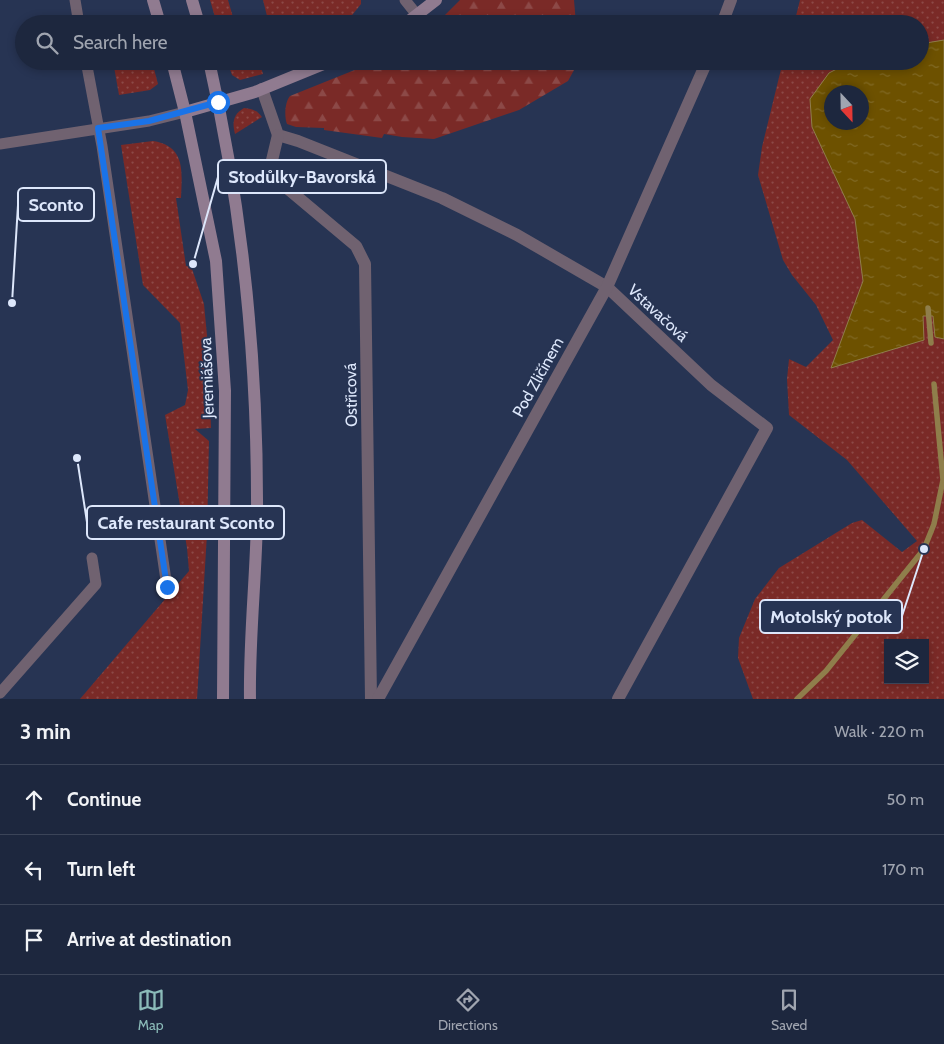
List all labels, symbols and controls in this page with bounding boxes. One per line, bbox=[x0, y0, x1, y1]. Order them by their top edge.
search box bbox=[15, 15, 929, 70]
icon: search bbox=[33, 29, 61, 57]
text: Search here bbox=[73, 31, 167, 54]
north arrow bbox=[824, 85, 869, 130]
route start bbox=[207, 91, 230, 114]
callout: Stodůlky-Bavorská bbox=[218, 160, 386, 193]
text: Stodůlky-Bavorská bbox=[228, 166, 376, 188]
callout: Sconto bbox=[18, 188, 94, 221]
text: Sconto bbox=[28, 194, 84, 216]
street label: Vstavačová bbox=[624, 280, 692, 346]
street label: Pod Zličínem bbox=[508, 334, 568, 420]
street label: Jeremiášova bbox=[196, 337, 218, 420]
street label: Ostřicová bbox=[341, 363, 361, 427]
callout: Cafe restaurant Sconto bbox=[87, 506, 284, 539]
text: Cafe restaurant Sconto bbox=[98, 512, 274, 534]
route end bbox=[156, 576, 179, 599]
callout: Motolský potok bbox=[760, 600, 902, 633]
text: Motolský potok bbox=[770, 606, 892, 628]
map controls bbox=[884, 639, 929, 684]
button: layers bbox=[884, 639, 929, 684]
text: 3 min bbox=[20, 719, 71, 744]
text: Walk · 220 m bbox=[834, 722, 924, 741]
icon: ahead bbox=[20, 786, 48, 814]
text: Continue bbox=[67, 788, 141, 811]
text: 50 m bbox=[887, 790, 924, 809]
icon: left bbox=[20, 856, 48, 884]
text: Turn left bbox=[67, 858, 135, 881]
text: 170 m bbox=[882, 860, 924, 879]
icon: arrive bbox=[20, 926, 48, 954]
text: Arrive at destination bbox=[67, 928, 231, 951]
tab: Map bbox=[137, 986, 165, 1034]
tab: Directions bbox=[438, 986, 498, 1034]
tab: Saved bbox=[771, 986, 807, 1034]

